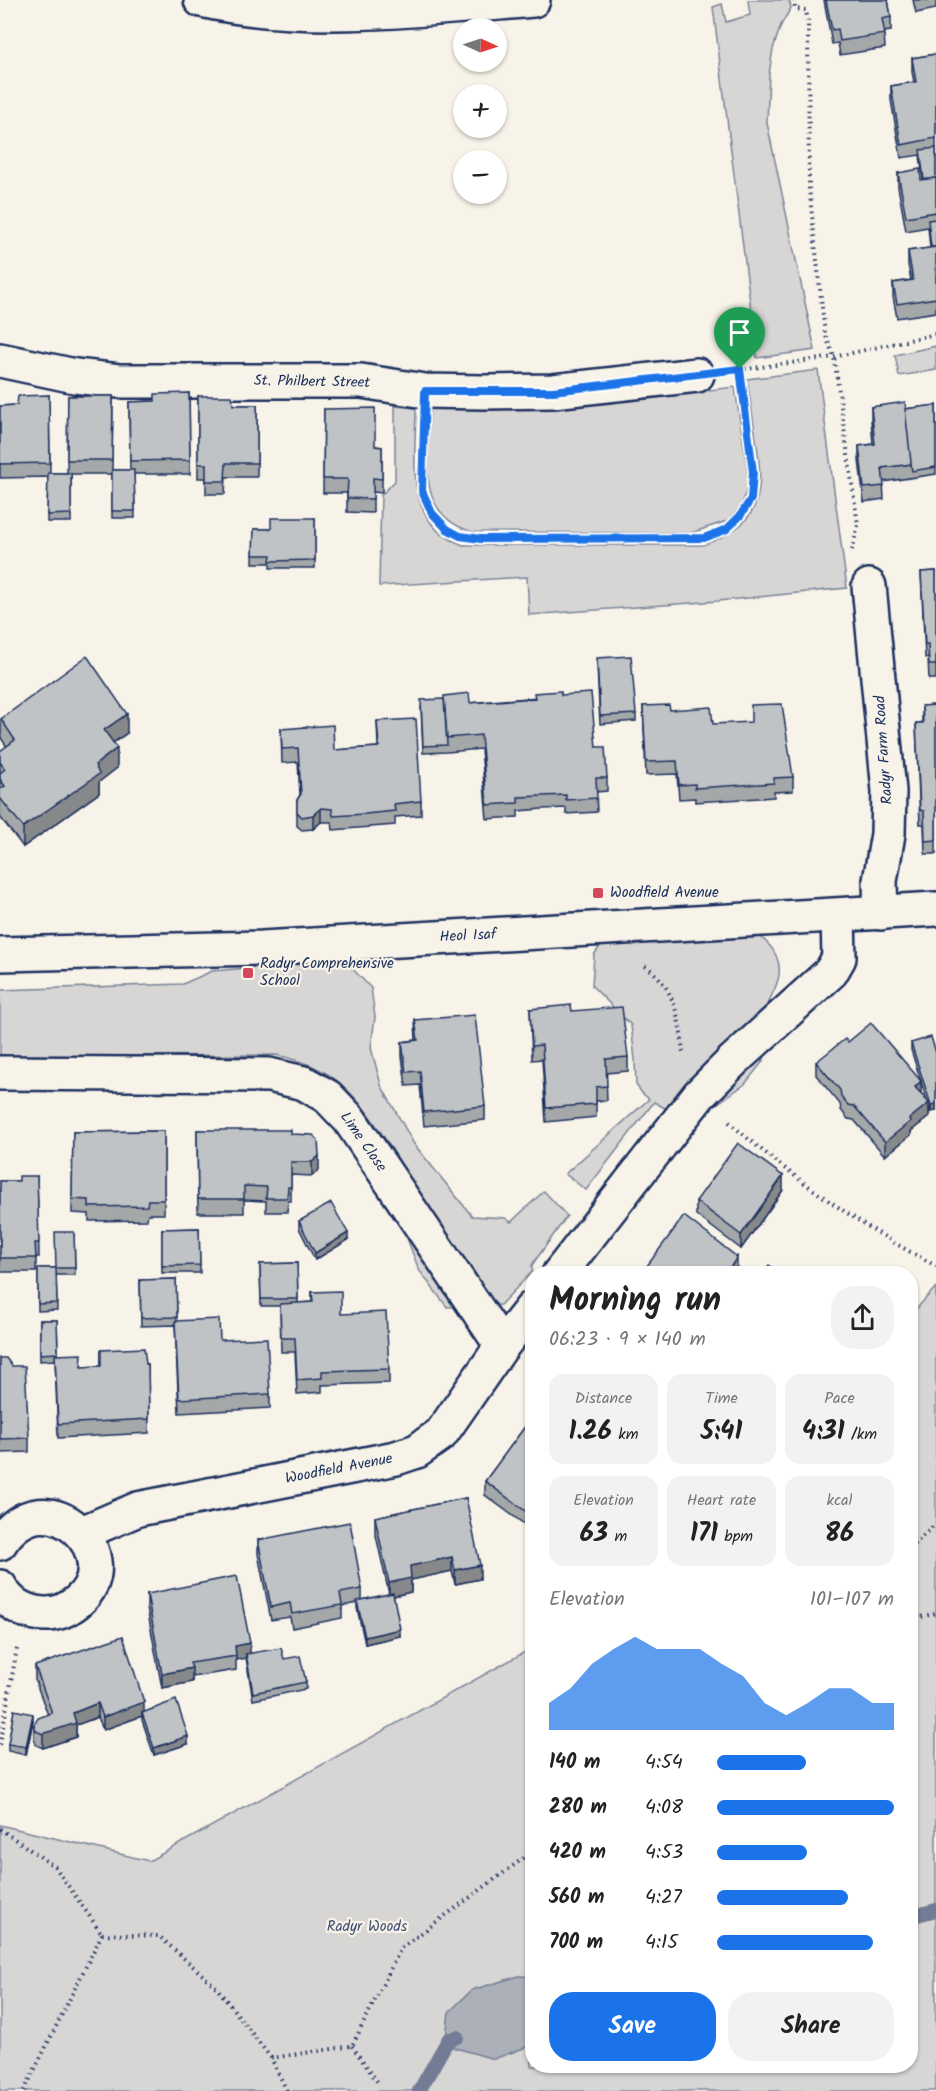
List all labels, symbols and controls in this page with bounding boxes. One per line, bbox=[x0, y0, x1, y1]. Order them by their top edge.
north arrow bbox=[453, 18, 507, 72]
map controls bbox=[453, 18, 507, 204]
button: + bbox=[453, 84, 507, 138]
button: − bbox=[453, 150, 507, 204]
pin bbox=[714, 307, 765, 369]
icon: arrive bbox=[723, 316, 756, 349]
street label: St. Philbert Street bbox=[254, 369, 370, 395]
street label: Radyr Farm Road bbox=[868, 694, 900, 805]
place label: Woodfield Avenue bbox=[610, 881, 719, 905]
marker: Woodfield Avenue bbox=[591, 886, 605, 900]
street label: Heol Isaf bbox=[439, 922, 498, 949]
place label: Radyr Comprehensive School bbox=[260, 952, 394, 993]
marker: Radyr Comprehensive School bbox=[241, 966, 255, 980]
street label: Lime Close bbox=[333, 1107, 393, 1177]
text: Morning run bbox=[549, 1275, 721, 1328]
button: share bbox=[831, 1286, 894, 1349]
text: 06:23 · 9 × 140 m bbox=[549, 1324, 706, 1356]
text: Distance bbox=[575, 1386, 632, 1411]
text: Time bbox=[705, 1386, 738, 1411]
text: Pace bbox=[824, 1386, 855, 1411]
text: 1.26 bbox=[569, 1411, 612, 1453]
text: 5:41 bbox=[701, 1411, 742, 1453]
text: 4:31 bbox=[802, 1411, 845, 1453]
text: km bbox=[612, 1422, 638, 1447]
text: /km bbox=[845, 1422, 877, 1447]
street label: Woodfield Avenue bbox=[283, 1447, 395, 1491]
text: Elevation bbox=[573, 1488, 634, 1513]
text: Heart rate bbox=[687, 1488, 756, 1513]
text: kcal bbox=[826, 1488, 853, 1513]
text: 63 bbox=[580, 1513, 608, 1555]
text: 171 bbox=[690, 1513, 718, 1555]
text: 86 bbox=[825, 1513, 854, 1555]
text: m bbox=[608, 1524, 627, 1549]
text: bpm bbox=[718, 1524, 753, 1549]
text: Elevation bbox=[549, 1584, 625, 1616]
text: 101–107 m bbox=[810, 1584, 894, 1616]
text: 140 m bbox=[549, 1747, 600, 1779]
text: 4:54 bbox=[645, 1747, 683, 1779]
text: 280 m bbox=[549, 1792, 607, 1824]
text: 4:08 bbox=[645, 1792, 683, 1824]
text: 420 m bbox=[549, 1837, 606, 1869]
text: 4:53 bbox=[645, 1837, 683, 1869]
text: 560 m bbox=[549, 1882, 604, 1914]
text: 4:27 bbox=[645, 1882, 682, 1914]
park label: Radyr Woods bbox=[327, 1915, 408, 1939]
text: 700 m bbox=[549, 1927, 603, 1959]
text: 4:15 bbox=[645, 1927, 678, 1959]
button: Save bbox=[549, 1992, 716, 2061]
button: Share bbox=[728, 1992, 894, 2061]

